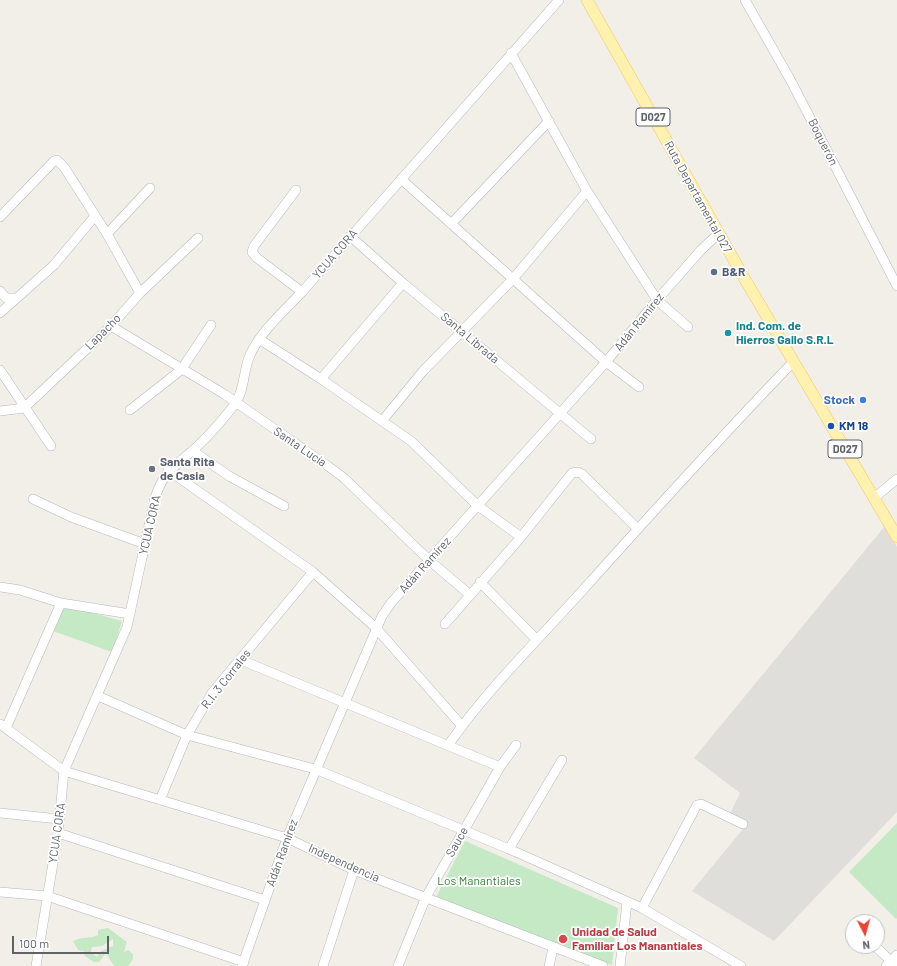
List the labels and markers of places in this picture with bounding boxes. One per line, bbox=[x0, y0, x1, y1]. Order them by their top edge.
place label: B&R bbox=[722, 265, 745, 279]
marker: B&R bbox=[709, 267, 719, 277]
place label: Ind. Com. de Hierros Gallo S.R.L bbox=[736, 319, 834, 347]
marker: Ind. Com. de Hierros Gallo S.R.L bbox=[723, 328, 733, 338]
place label: Stock bbox=[824, 393, 855, 407]
marker: Stock bbox=[858, 395, 868, 405]
place label: KM 18 bbox=[839, 419, 868, 433]
marker: KM 18 bbox=[826, 421, 836, 431]
place label: Santa Rita de Casia bbox=[160, 455, 215, 483]
marker: Santa Rita de Casia bbox=[147, 464, 157, 474]
place label: Unidad de Salud Familiar Los Manantiales bbox=[572, 925, 703, 953]
marker: Unidad de Salud Familiar Los Manantiales bbox=[557, 933, 569, 945]

